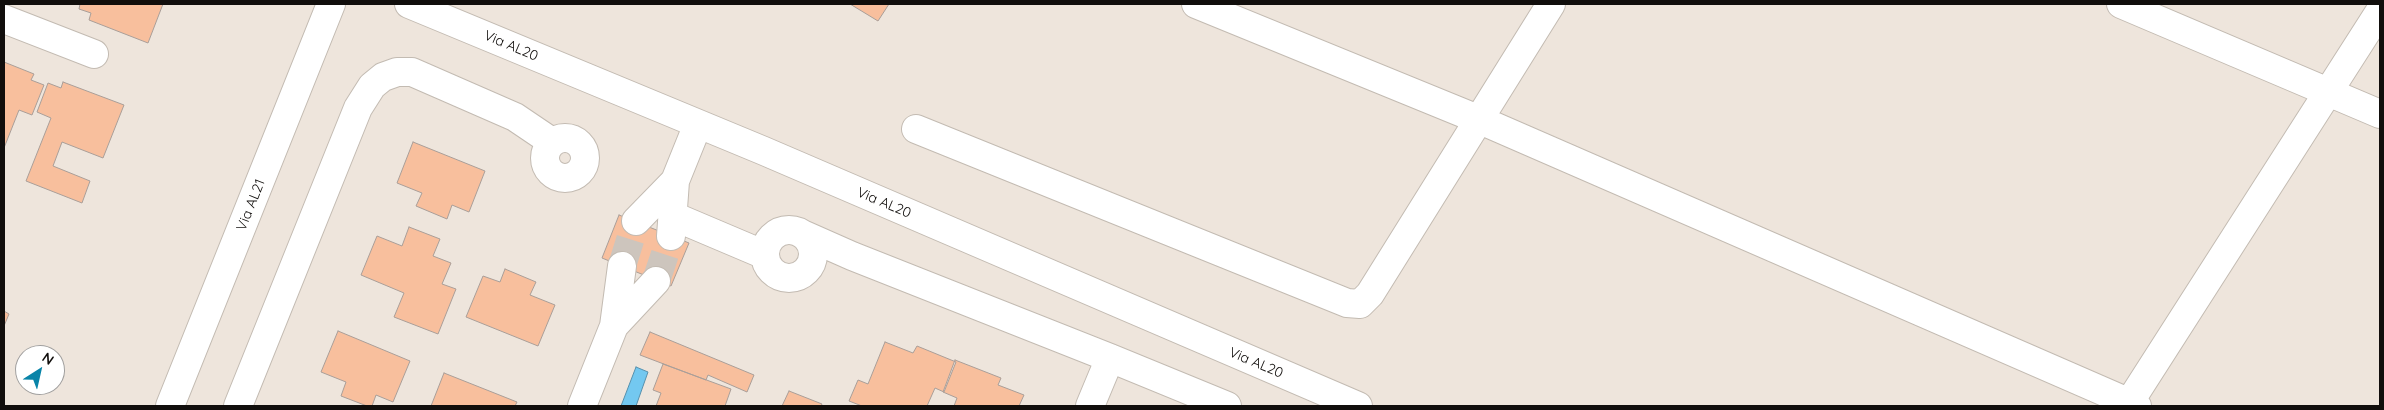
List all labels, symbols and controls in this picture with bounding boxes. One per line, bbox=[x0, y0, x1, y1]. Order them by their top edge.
street label: Via AL20 bbox=[481, 27, 541, 65]
street label: Via AL21 bbox=[233, 177, 269, 233]
street label: Via AL20 bbox=[854, 184, 914, 222]
street label: Via AL20 bbox=[1226, 344, 1286, 382]
north arrow bbox=[15, 345, 65, 395]
text: N bbox=[39, 348, 57, 369]

